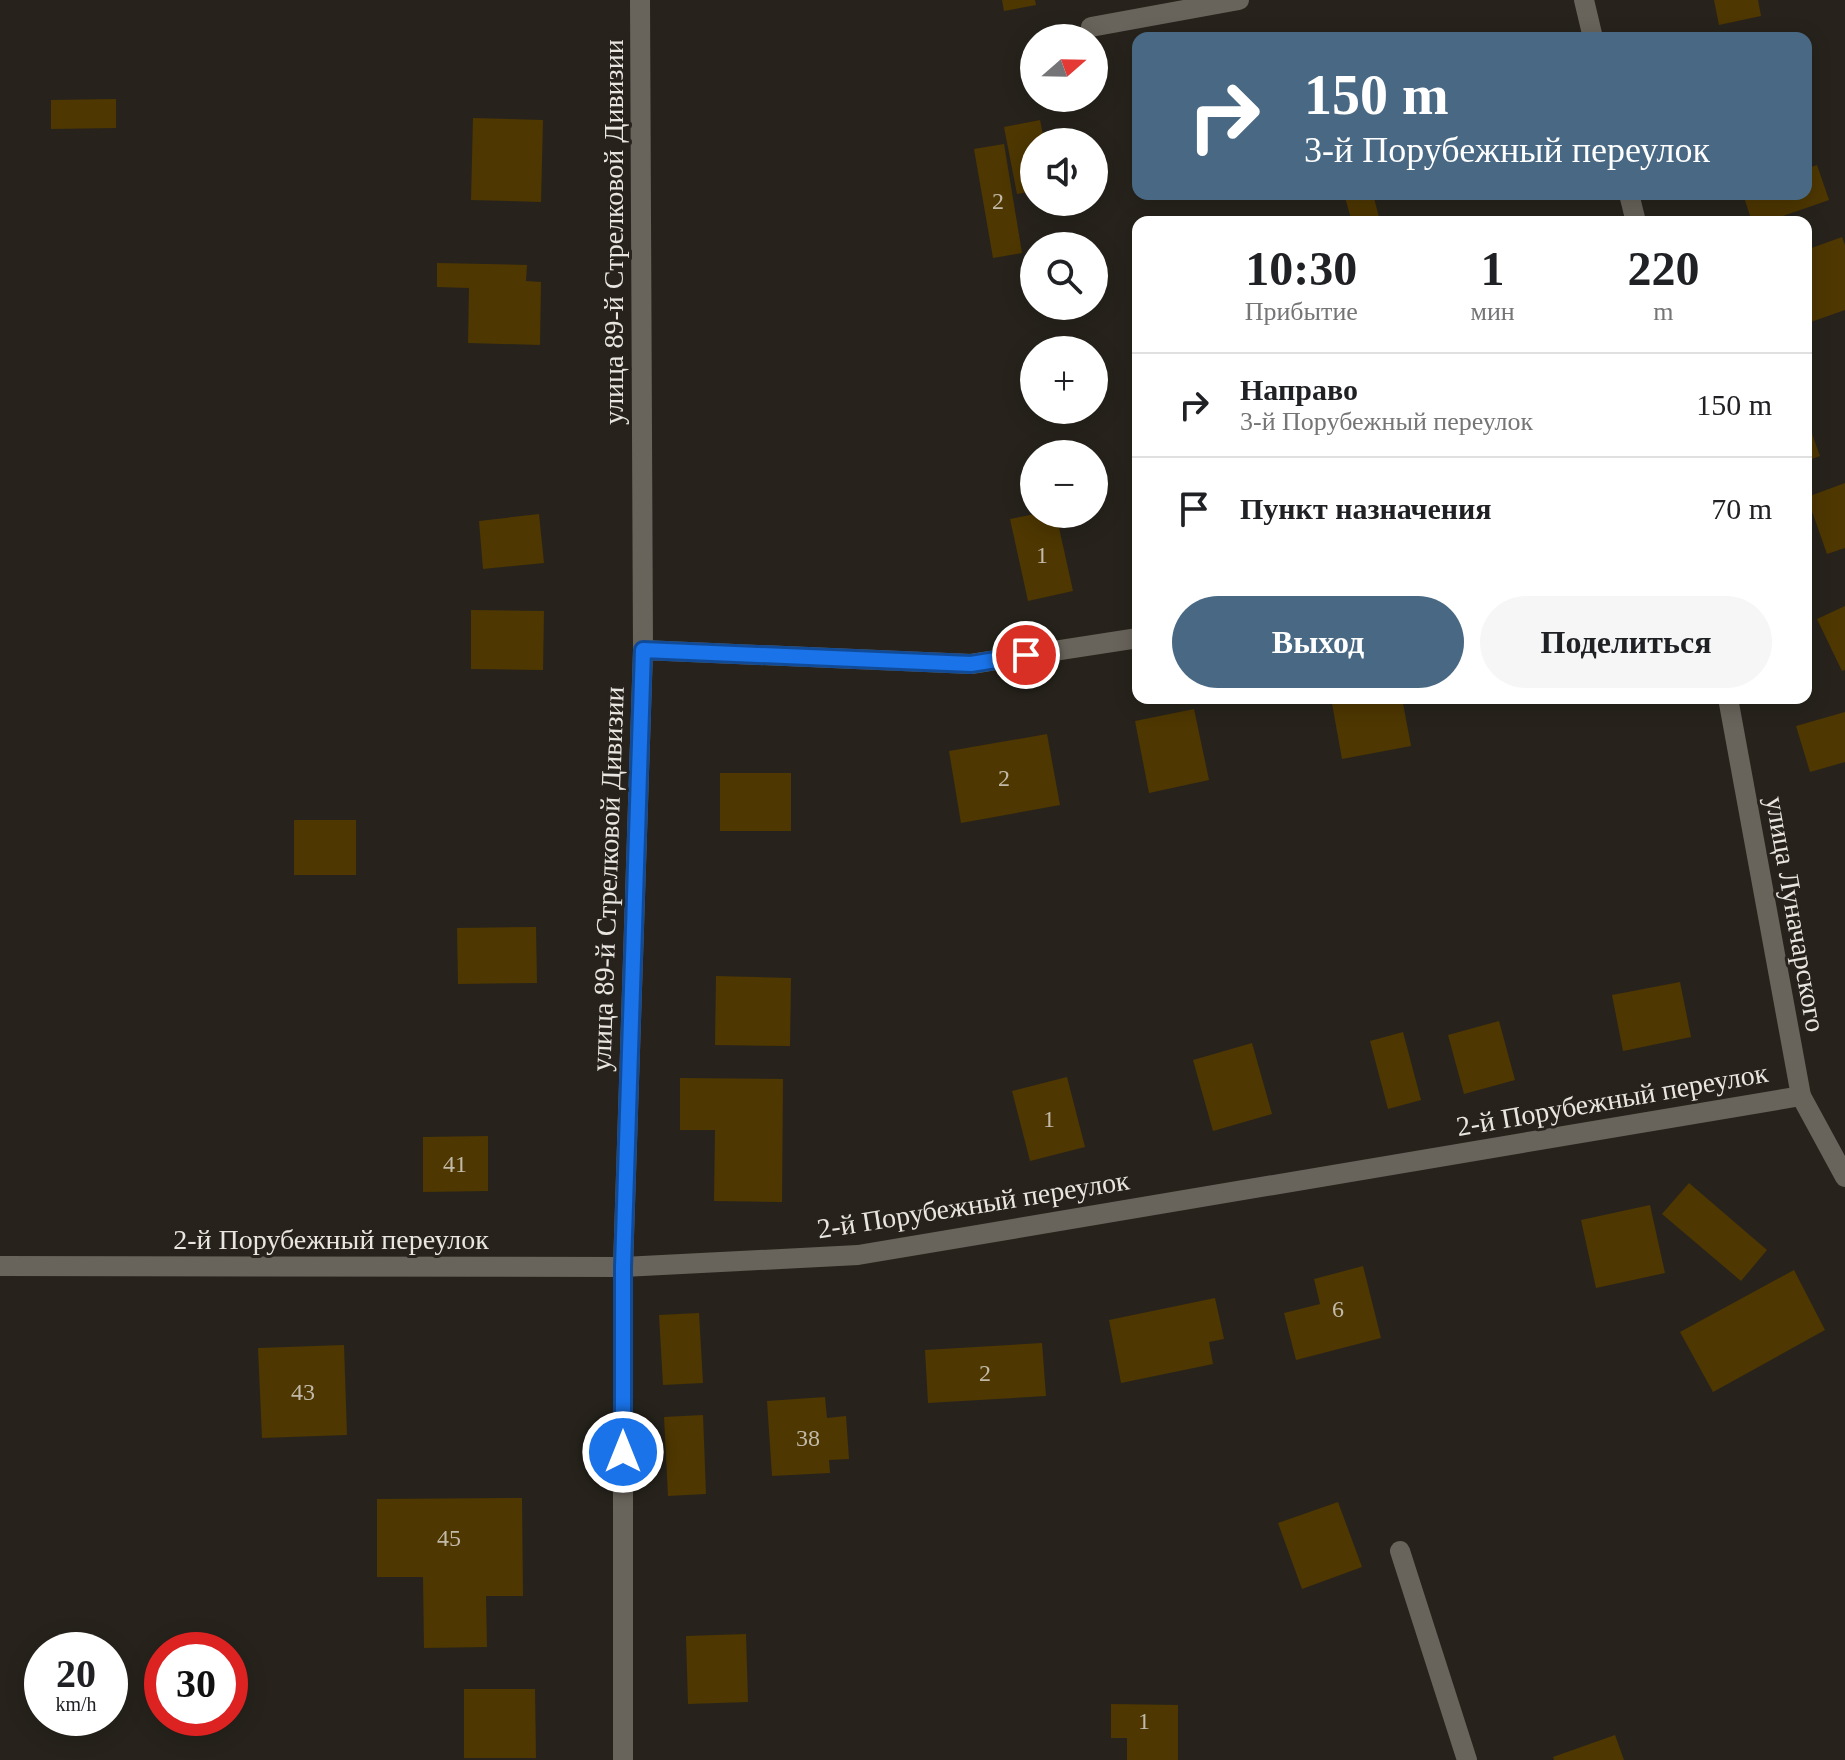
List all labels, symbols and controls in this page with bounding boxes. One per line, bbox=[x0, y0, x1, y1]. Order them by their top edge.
north arrow bbox=[1020, 24, 1108, 112]
map controls bbox=[1020, 24, 1108, 528]
street label: улица 89-й Стрелковой Дивизии bbox=[598, 39, 629, 425]
icon: right bbox=[1172, 64, 1276, 168]
text: 150 m bbox=[1304, 64, 1449, 126]
button: sound bbox=[1020, 128, 1108, 216]
text: 3-й Порубежный переулок bbox=[1304, 130, 1710, 170]
house number: 2 bbox=[992, 188, 1004, 214]
button: search bbox=[1020, 232, 1108, 320]
text: 10:30 bbox=[1245, 242, 1357, 295]
text: 1 bbox=[1481, 242, 1505, 295]
text: 220 bbox=[1627, 242, 1699, 295]
text: Прибытие bbox=[1245, 297, 1358, 326]
text: мин bbox=[1470, 297, 1515, 326]
text: m bbox=[1653, 297, 1673, 326]
button: + bbox=[1020, 336, 1108, 424]
text: Направо bbox=[1240, 373, 1358, 406]
icon: right bbox=[1172, 383, 1216, 427]
text: 150 m bbox=[1696, 388, 1772, 421]
text: 3-й Порубежный переулок bbox=[1240, 407, 1533, 436]
button: − bbox=[1020, 440, 1108, 528]
icon: arrive bbox=[1172, 487, 1216, 531]
text: Пункт назначения bbox=[1240, 492, 1492, 525]
text: 70 m bbox=[1711, 492, 1772, 525]
house number: 1 bbox=[1036, 542, 1048, 568]
button: Выход bbox=[1172, 596, 1464, 688]
button: Поделиться bbox=[1480, 596, 1772, 688]
pin bbox=[992, 621, 1060, 689]
icon: arrive bbox=[1004, 633, 1048, 677]
street label: улица 89-й Стрелковой Дивизии bbox=[585, 686, 630, 1072]
house number: 2 bbox=[998, 765, 1010, 791]
street label: улица Луначарского bbox=[1760, 794, 1831, 1034]
street label: 2-й Порубежный переулок bbox=[1454, 1057, 1771, 1142]
house number: 1 bbox=[1043, 1106, 1055, 1132]
house number: 41 bbox=[443, 1151, 467, 1177]
street label: 2-й Порубежный переулок bbox=[815, 1164, 1132, 1244]
street label: 2-й Порубежный переулок bbox=[173, 1224, 489, 1255]
house number: 6 bbox=[1332, 1296, 1344, 1322]
house number: 2 bbox=[979, 1360, 991, 1386]
house number: 43 bbox=[291, 1379, 315, 1405]
position arrow bbox=[581, 1410, 665, 1494]
house number: 38 bbox=[796, 1425, 820, 1451]
house number: 45 bbox=[437, 1525, 461, 1551]
speed limit sign: 30 bbox=[144, 1632, 248, 1736]
text: 20 bbox=[56, 1651, 96, 1696]
text: km/h bbox=[55, 1693, 97, 1715]
house number: 1 bbox=[1138, 1708, 1150, 1734]

